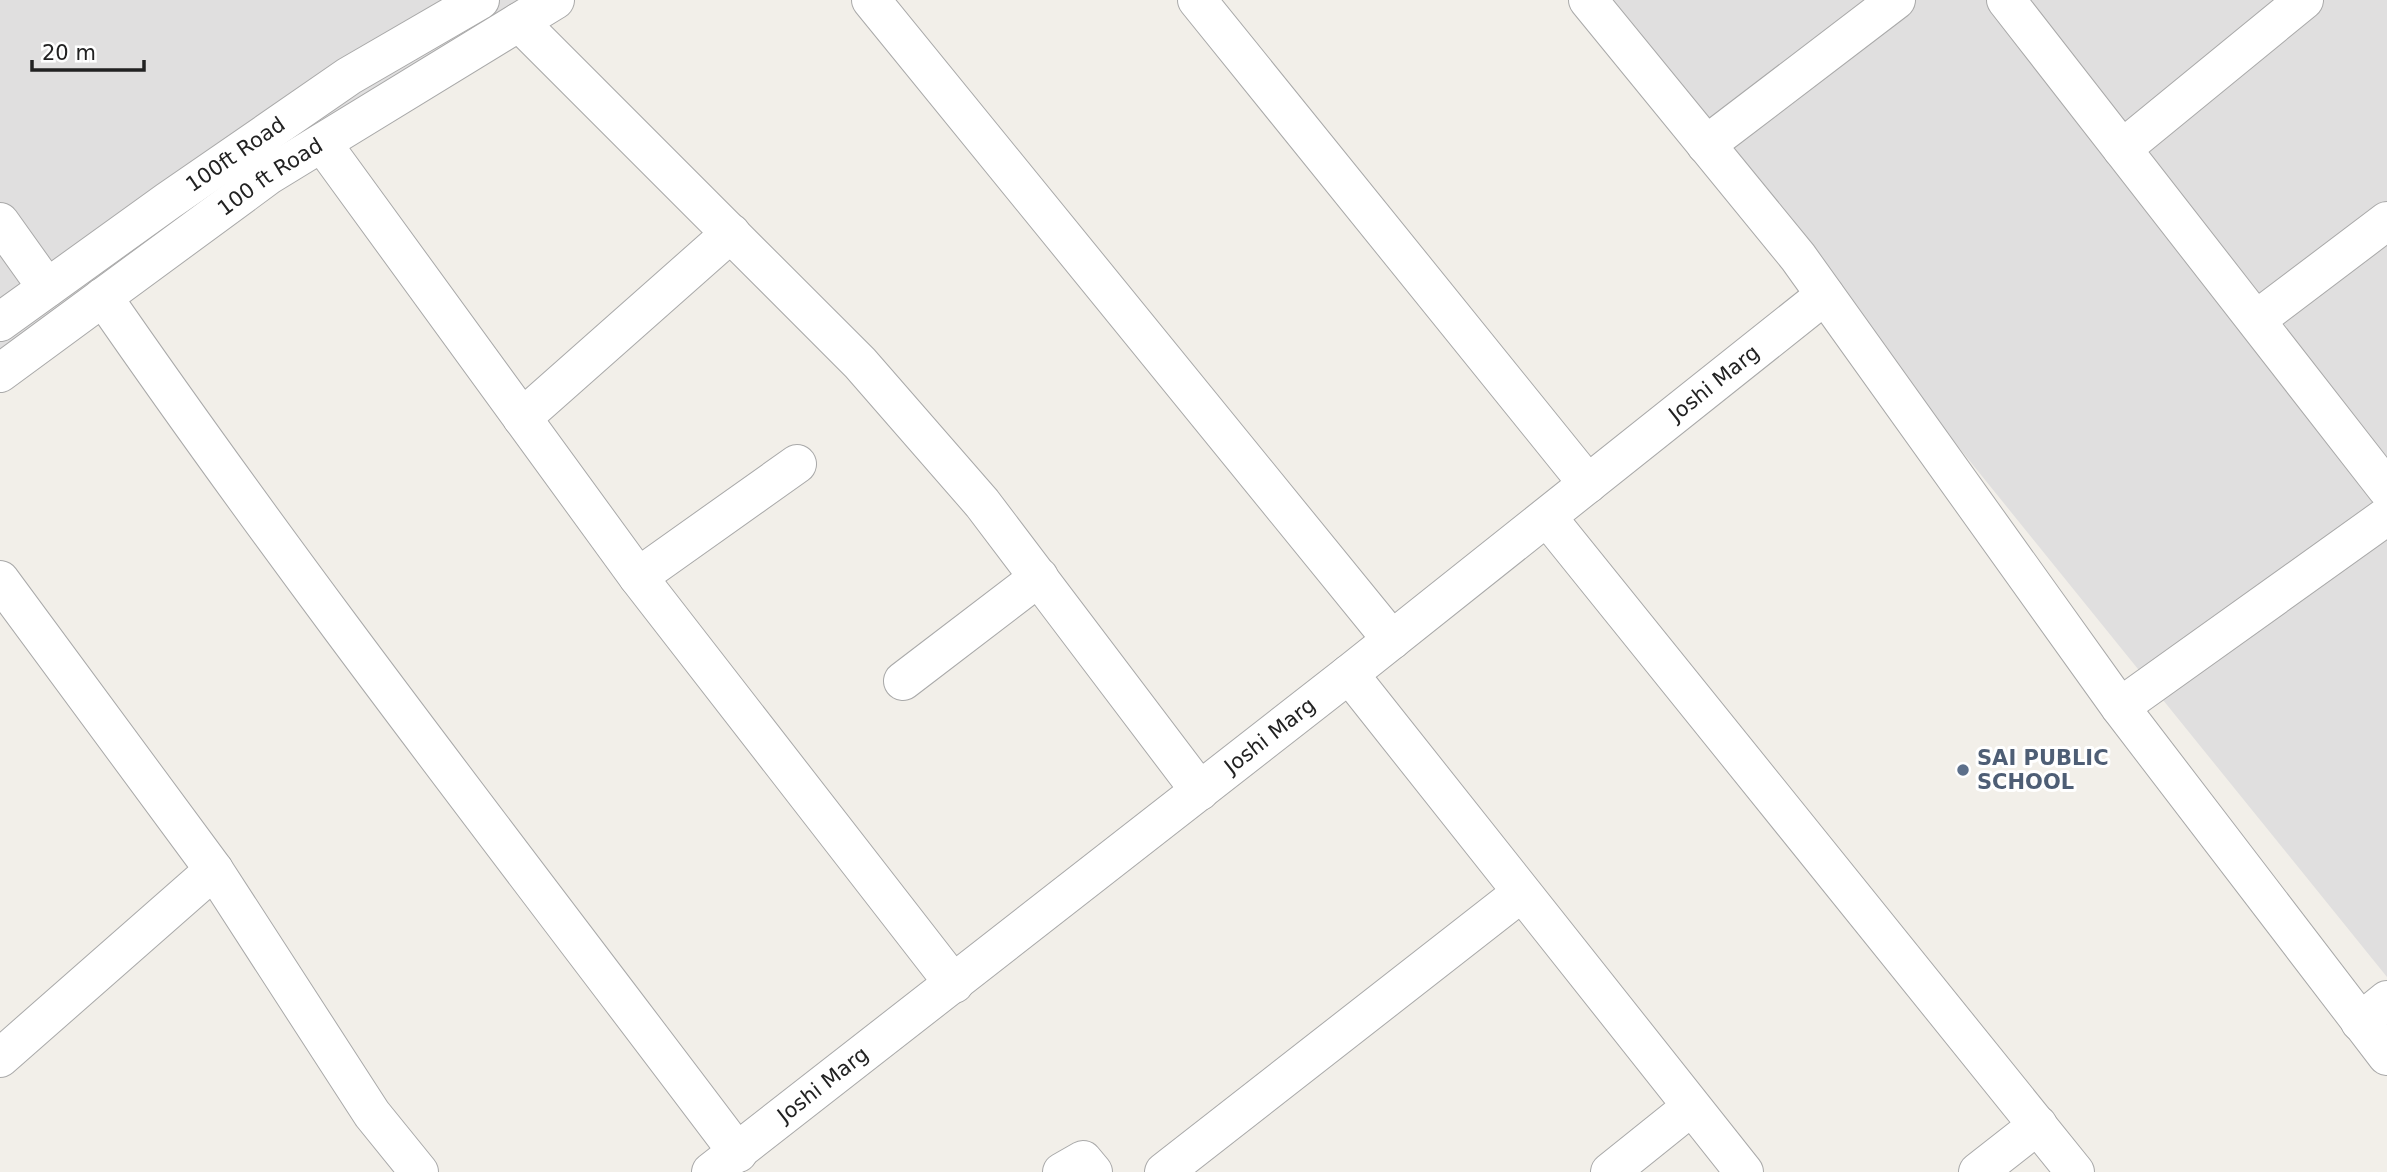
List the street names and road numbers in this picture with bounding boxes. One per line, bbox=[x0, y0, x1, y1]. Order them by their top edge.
street label: 100ft Road bbox=[181, 112, 289, 197]
street label: 100 ft Road bbox=[213, 133, 327, 221]
street label: Joshi Marg bbox=[1663, 340, 1764, 428]
street label: Joshi Marg bbox=[1218, 693, 1320, 780]
street label: Joshi Marg bbox=[771, 1042, 873, 1129]

